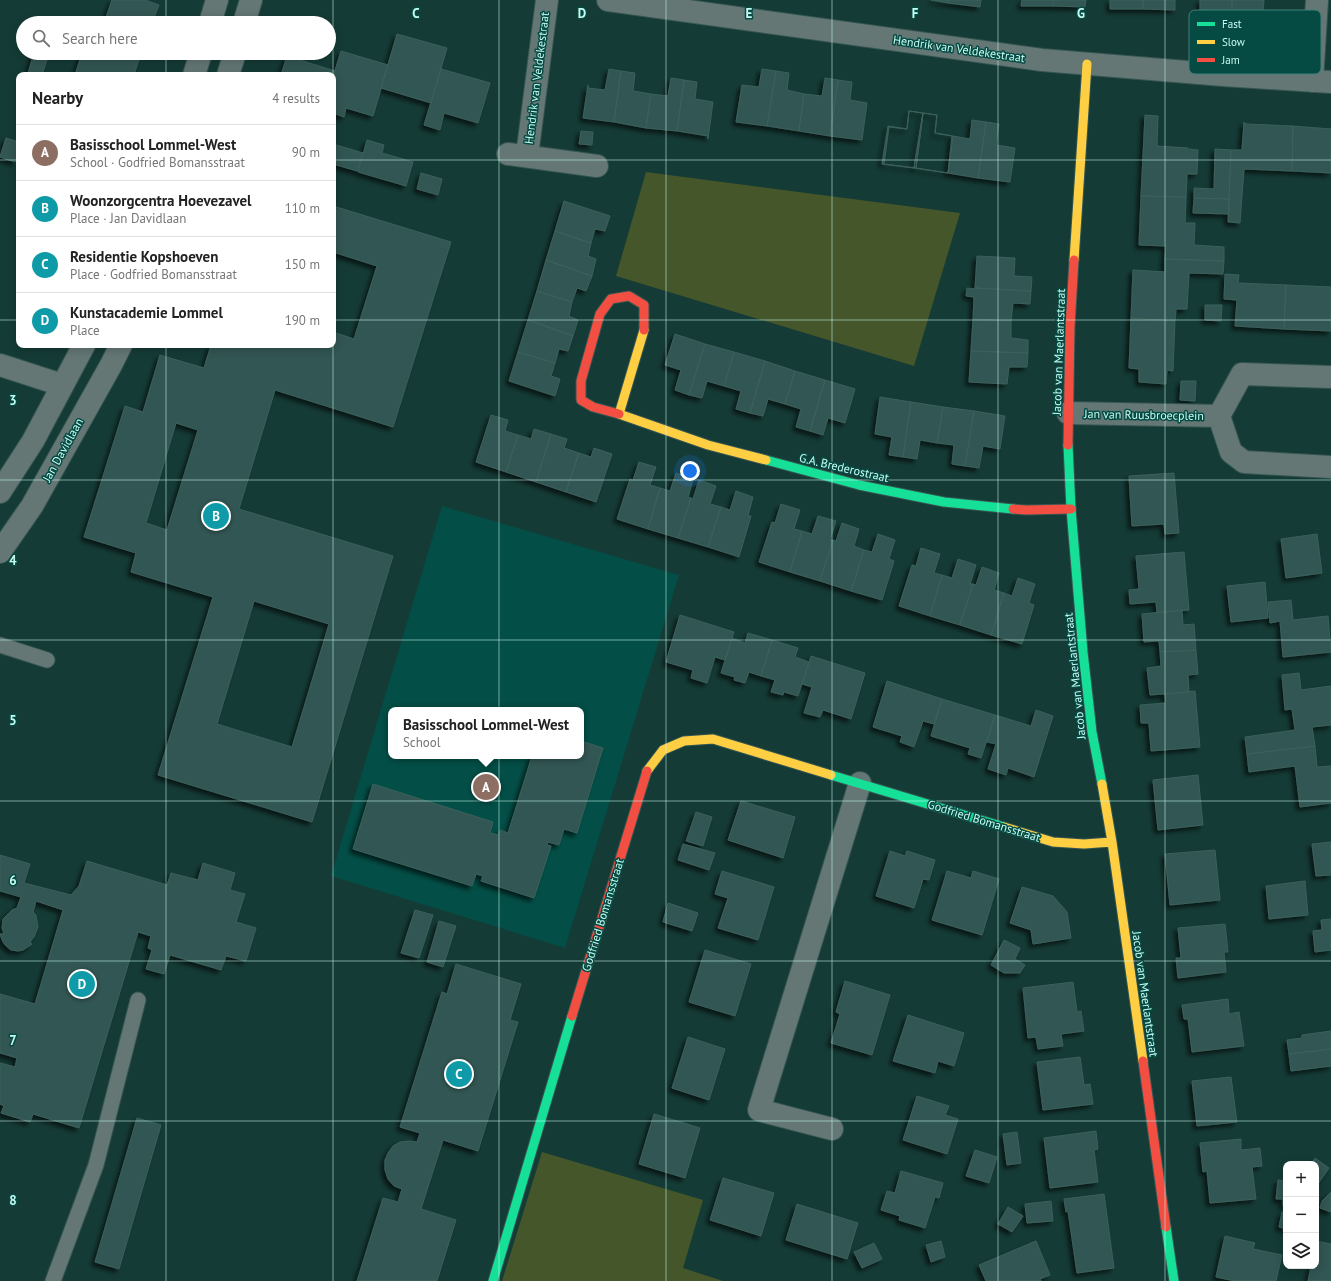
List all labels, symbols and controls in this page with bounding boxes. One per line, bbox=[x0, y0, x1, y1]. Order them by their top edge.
text: C bbox=[412, 5, 420, 22]
text: D bbox=[578, 5, 586, 22]
text: E bbox=[746, 5, 753, 22]
text: F bbox=[912, 5, 919, 22]
text: G bbox=[1077, 5, 1085, 22]
legend bbox=[1189, 10, 1321, 74]
street label: Hendrik van Veldekestraat bbox=[521, 11, 552, 145]
search box bbox=[16, 16, 336, 60]
text: Fast bbox=[1222, 17, 1242, 31]
icon: search bbox=[30, 27, 52, 49]
text: Search here bbox=[62, 29, 138, 48]
street label: Hendrik van Veldekestraat bbox=[892, 32, 1026, 65]
text: Slow bbox=[1222, 35, 1245, 49]
text: Jam bbox=[1221, 53, 1240, 67]
text: Nearby bbox=[32, 87, 83, 109]
text: 4 results bbox=[272, 90, 320, 107]
text: Basisschool Lommel-West bbox=[70, 135, 236, 154]
text: A bbox=[41, 144, 49, 161]
text: 90 m bbox=[292, 144, 320, 161]
text: School · Godfried Bomansstraat bbox=[70, 154, 245, 171]
text: Woonzorgcentra Hoevezavel bbox=[70, 191, 252, 210]
text: B bbox=[41, 200, 49, 217]
text: 110 m bbox=[285, 200, 320, 217]
text: Place · Jan Davidlaan bbox=[70, 210, 186, 227]
text: Residentie Kopshoeven bbox=[70, 247, 218, 266]
text: C bbox=[41, 256, 49, 273]
text: 150 m bbox=[285, 256, 320, 273]
text: Place · Godfried Bomansstraat bbox=[70, 266, 237, 283]
street label: Jacob van Maerlantstraat bbox=[1049, 288, 1068, 417]
text: Kunstacademie Lommel bbox=[70, 303, 223, 322]
text: D bbox=[41, 312, 49, 329]
text: 190 m bbox=[285, 312, 320, 329]
text: Place bbox=[70, 322, 100, 339]
text: 3 bbox=[9, 392, 17, 409]
street label: Jan van Ruusbroecplein bbox=[1083, 406, 1204, 423]
street label: Jan Davidlaan bbox=[38, 415, 86, 485]
street label: G.A. Brederostraat bbox=[798, 450, 890, 485]
your location bbox=[680, 461, 700, 481]
pin: B bbox=[203, 501, 229, 531]
text: 4 bbox=[9, 552, 17, 569]
street label: Jacob van Maerlantstraat bbox=[1060, 612, 1089, 741]
popup bbox=[388, 707, 584, 759]
text: 5 bbox=[9, 712, 17, 729]
text: Basisschool Lommel-West bbox=[403, 715, 569, 734]
text: School bbox=[403, 734, 441, 751]
pin: A bbox=[473, 772, 499, 802]
street label: Godfried Bomansstraat bbox=[926, 796, 1042, 845]
street label: Godfried Bomansstraat bbox=[578, 857, 627, 973]
text: 6 bbox=[9, 872, 17, 889]
street label: Jacob van Maerlantstraat bbox=[1129, 929, 1162, 1058]
pin: D bbox=[69, 969, 95, 999]
text: 7 bbox=[9, 1032, 17, 1049]
pin: C bbox=[446, 1059, 472, 1089]
map controls bbox=[1283, 1161, 1319, 1269]
button: + bbox=[1283, 1161, 1319, 1197]
text: 8 bbox=[9, 1192, 17, 1209]
button: − bbox=[1283, 1197, 1319, 1233]
button: layers bbox=[1283, 1233, 1319, 1269]

